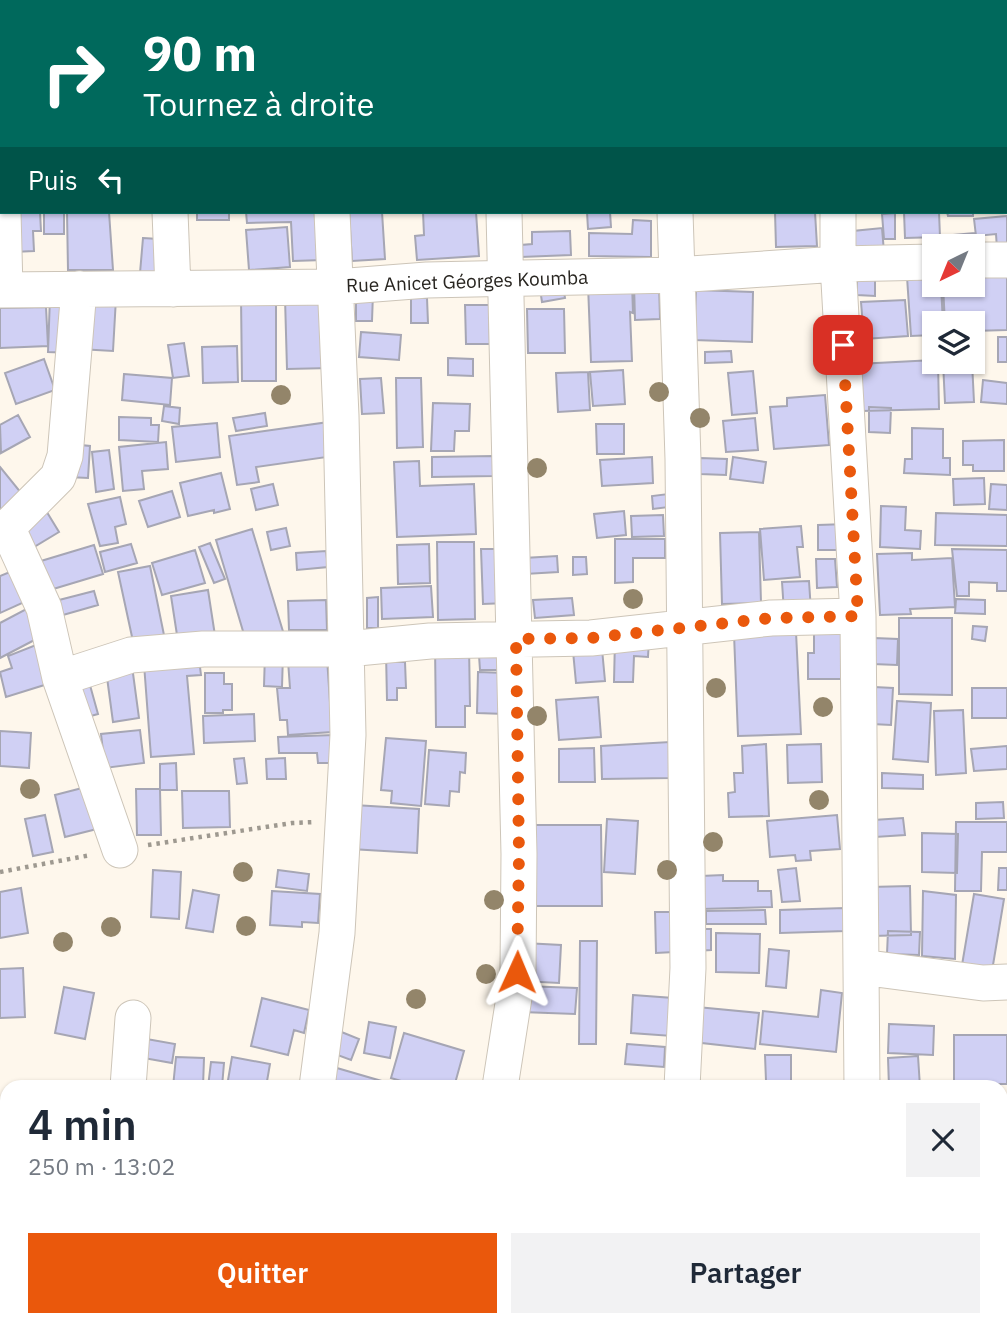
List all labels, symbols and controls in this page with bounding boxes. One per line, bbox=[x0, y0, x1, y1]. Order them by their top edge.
text: 90 m bbox=[143, 21, 257, 84]
icon: right bbox=[28, 28, 119, 119]
text: Tournez à droite bbox=[143, 83, 374, 125]
icon: left bbox=[92, 161, 130, 199]
text: Puis bbox=[28, 163, 78, 197]
north arrow bbox=[922, 234, 985, 298]
map controls bbox=[922, 234, 985, 374]
street label: Rue Anicet Géorges Koumba bbox=[346, 265, 588, 297]
button: layers bbox=[922, 311, 985, 374]
pin bbox=[813, 315, 873, 375]
icon: arrive bbox=[824, 326, 862, 364]
position arrow bbox=[480, 935, 554, 1009]
text: 4 min bbox=[28, 1097, 137, 1152]
button: close bbox=[906, 1103, 980, 1177]
text: 250 m · 13:02 bbox=[28, 1151, 175, 1181]
button: Quitter bbox=[28, 1233, 497, 1313]
button: Partager bbox=[511, 1233, 980, 1313]

